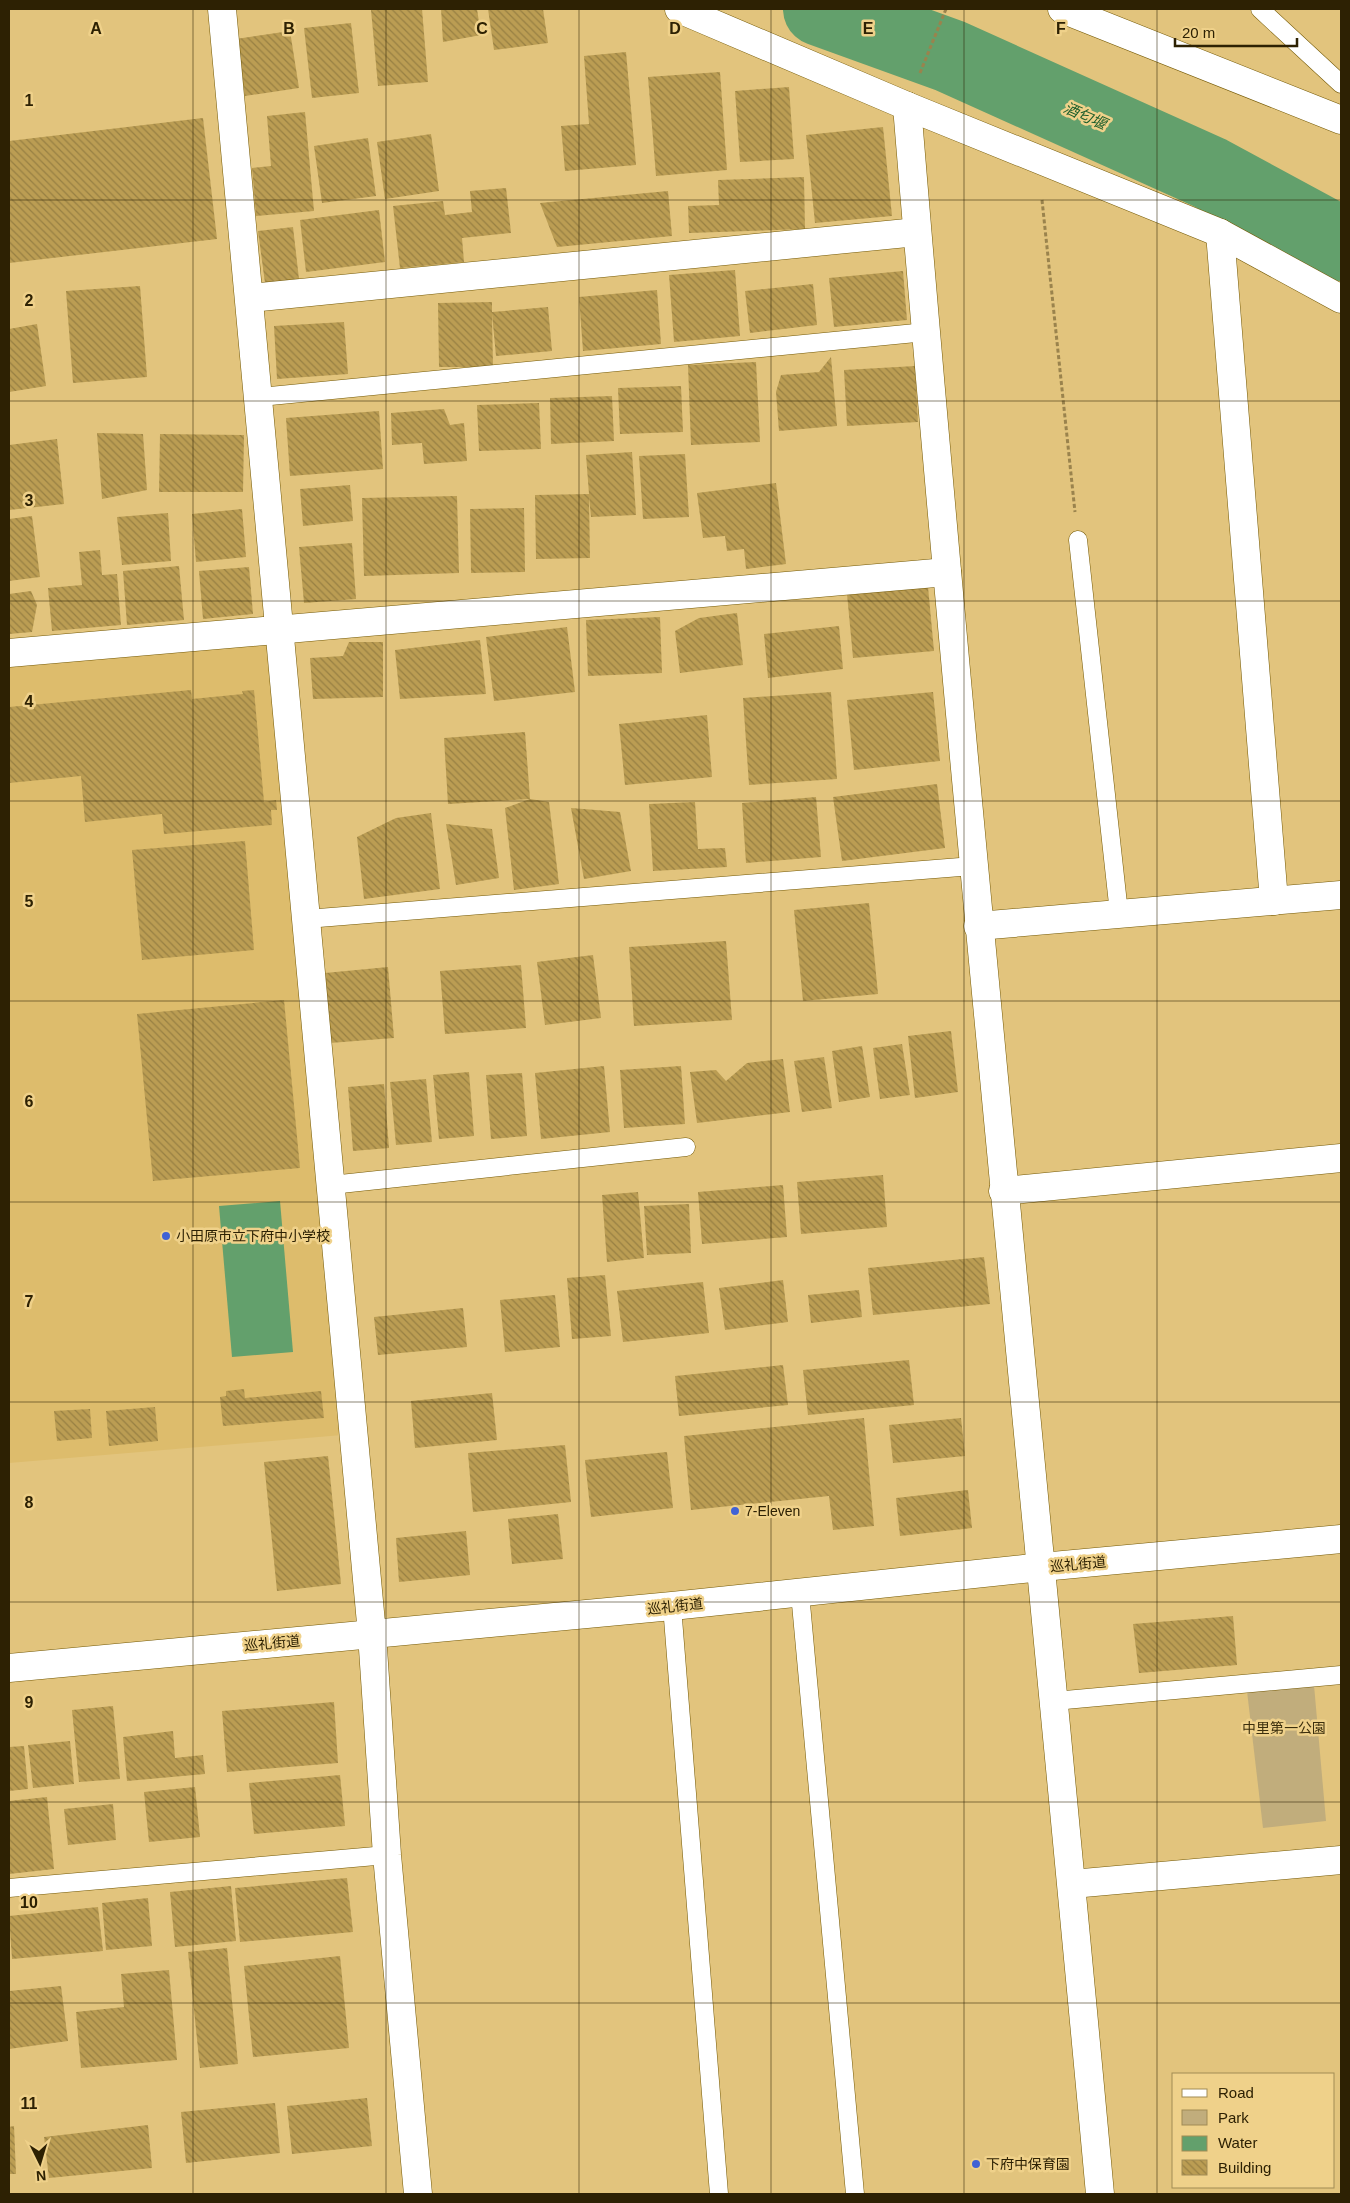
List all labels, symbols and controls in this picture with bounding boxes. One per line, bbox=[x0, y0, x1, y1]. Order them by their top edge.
scale bar bbox=[1175, 15, 1298, 47]
text: A bbox=[90, 20, 102, 37]
text: B bbox=[283, 20, 295, 37]
text: C bbox=[476, 20, 488, 37]
text: D bbox=[669, 20, 681, 37]
text: E bbox=[863, 20, 874, 37]
text: F bbox=[1056, 20, 1066, 37]
text: 20 m bbox=[1182, 24, 1215, 41]
text: 1 bbox=[25, 92, 34, 109]
water label: 酒匂堰 bbox=[1061, 99, 1112, 134]
text: 2 bbox=[25, 292, 34, 309]
text: 3 bbox=[25, 492, 34, 509]
text: 4 bbox=[25, 693, 34, 710]
text: 5 bbox=[25, 893, 34, 910]
text: 6 bbox=[25, 1093, 34, 1110]
place label: 小田原市立下府中小学校 bbox=[176, 1228, 330, 1244]
marker: 小田原市立下府中小学校 bbox=[160, 1230, 172, 1242]
text: 7 bbox=[25, 1293, 34, 1310]
text: 8 bbox=[25, 1494, 34, 1511]
place label: 7-Eleven bbox=[745, 1503, 800, 1519]
marker: 7-Eleven bbox=[729, 1505, 741, 1517]
street label: 巡礼街道 bbox=[1049, 1554, 1107, 1574]
street label: 巡礼街道 bbox=[646, 1595, 704, 1617]
street label: 巡礼街道 bbox=[243, 1633, 301, 1653]
text: 9 bbox=[25, 1694, 34, 1711]
park label: 中里第一公園 bbox=[1242, 1720, 1326, 1736]
text: 10 bbox=[20, 1894, 38, 1911]
legend bbox=[1172, 2073, 1335, 2188]
text: Road bbox=[1218, 2084, 1254, 2101]
text: 11 bbox=[21, 2095, 38, 2112]
text: Park bbox=[1218, 2109, 1249, 2126]
text: Water bbox=[1218, 2134, 1257, 2151]
north arrow bbox=[15, 2138, 65, 2188]
place label: 下府中保育園 bbox=[986, 2156, 1070, 2172]
marker: 下府中保育園 bbox=[970, 2158, 982, 2170]
text: Building bbox=[1218, 2159, 1271, 2176]
text: N bbox=[35, 2168, 47, 2184]

